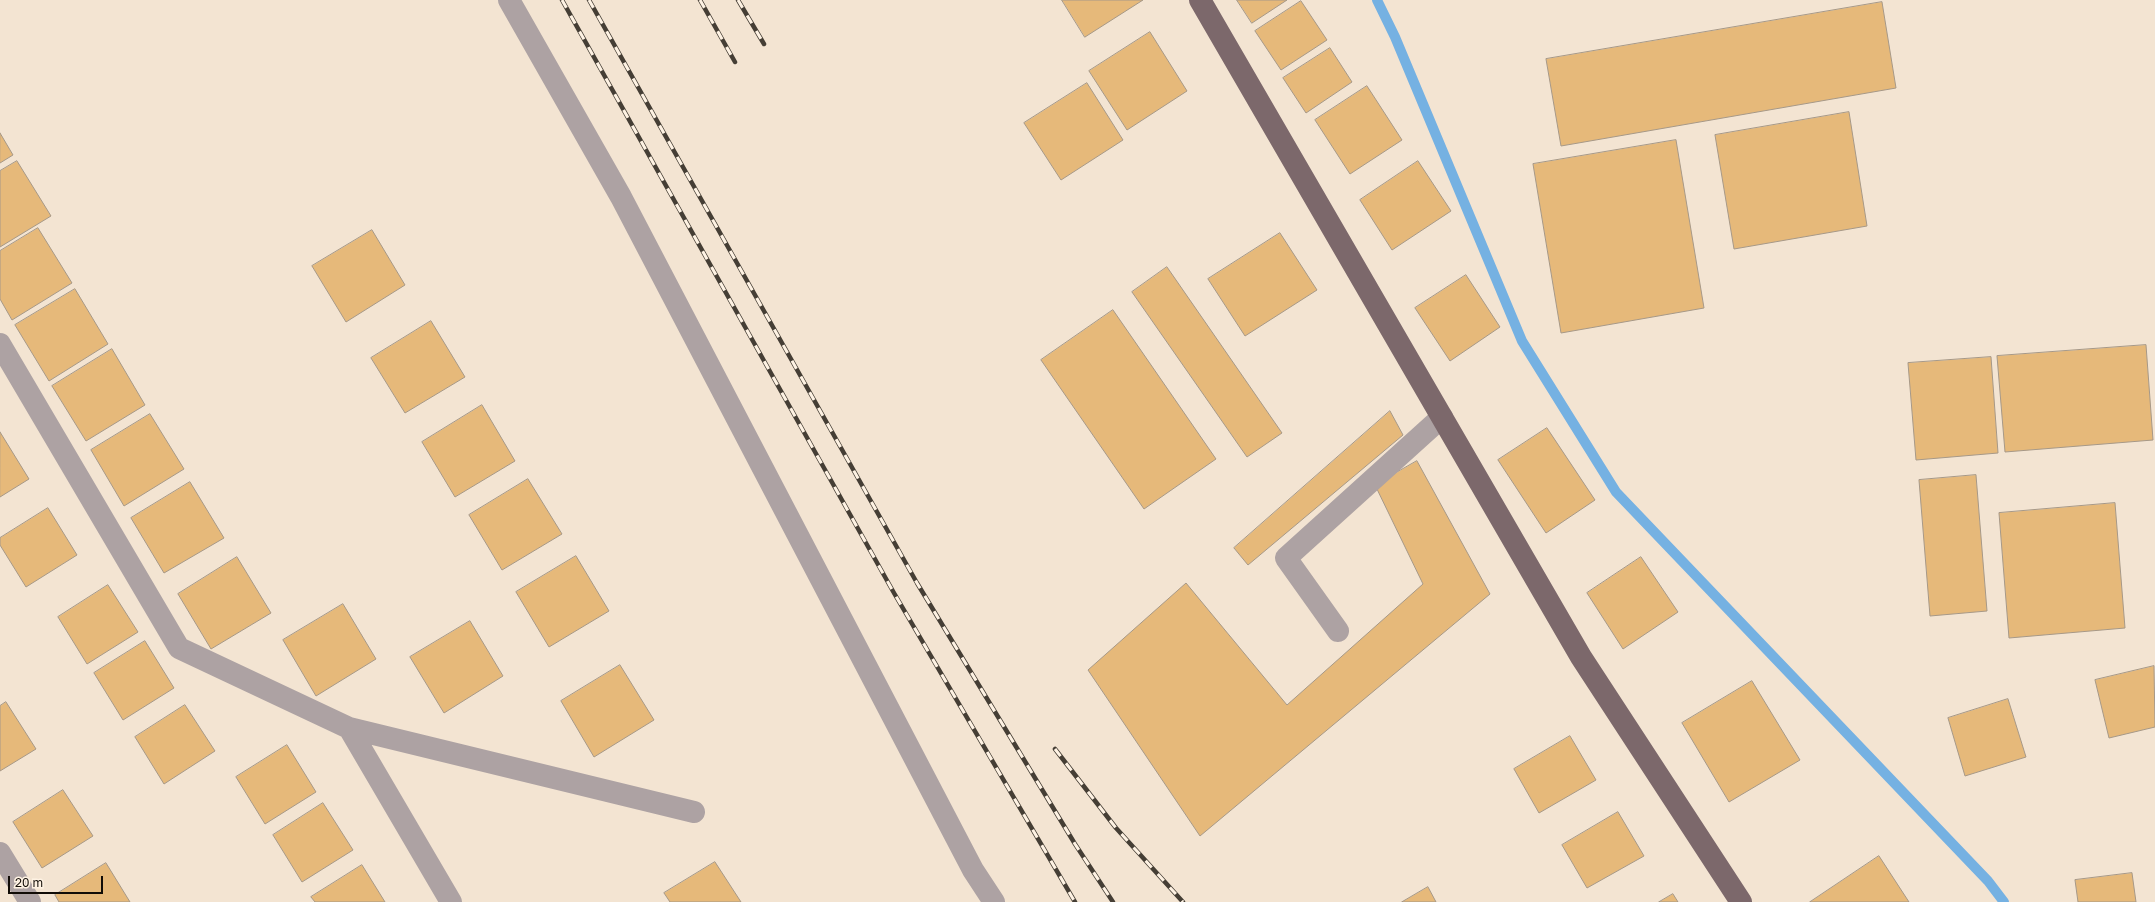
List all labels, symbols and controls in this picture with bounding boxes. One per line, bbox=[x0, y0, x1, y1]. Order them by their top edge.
scale bar bbox=[10, 868, 105, 894]
text: 20 m bbox=[15, 875, 43, 890]

